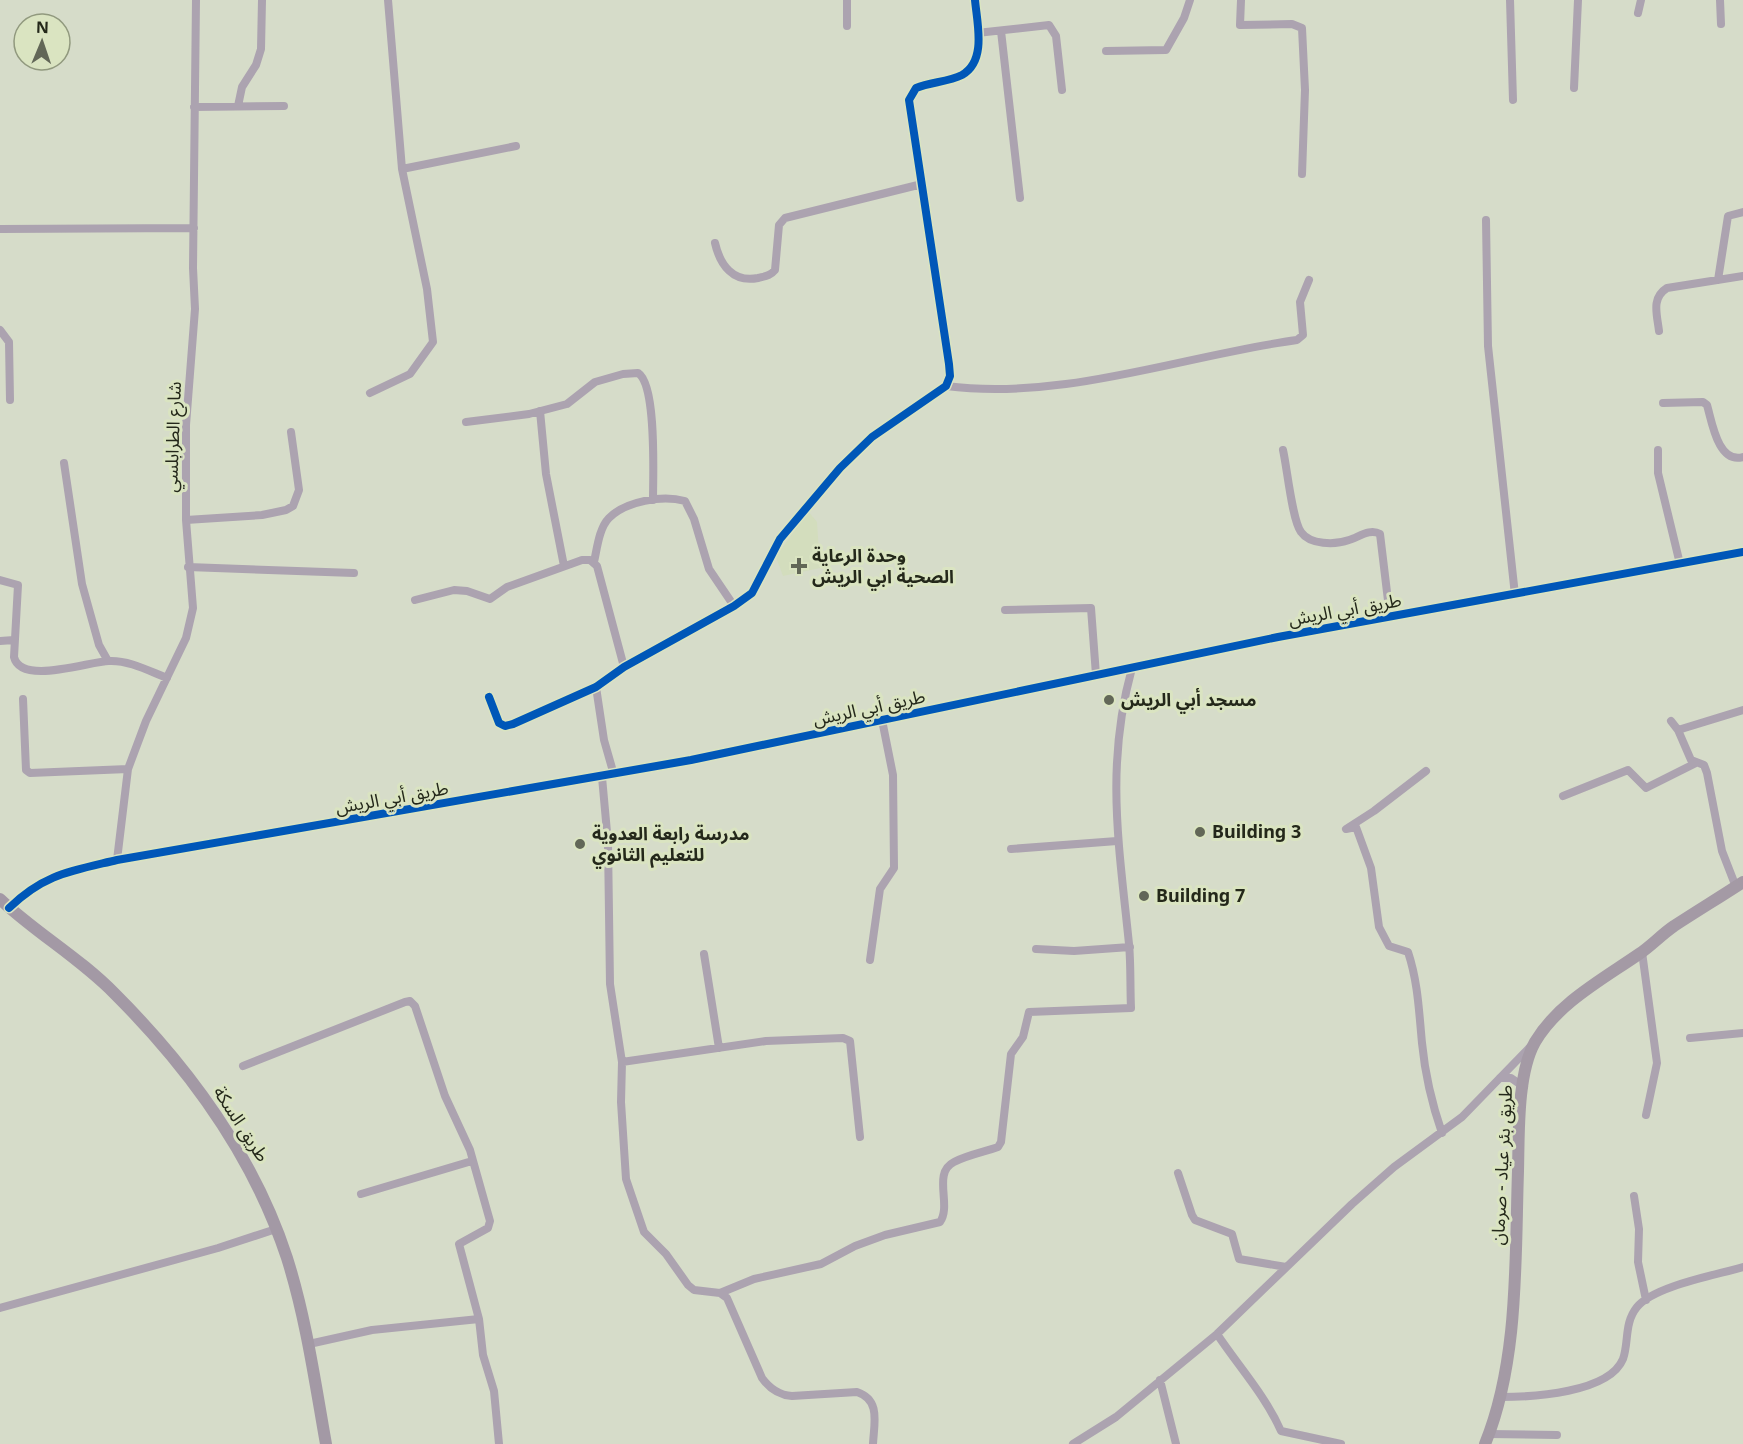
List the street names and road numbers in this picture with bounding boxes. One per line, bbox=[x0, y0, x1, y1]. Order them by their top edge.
street label: شارع الطرابلسي bbox=[158, 381, 189, 493]
street label: طريق أبي الريش bbox=[1287, 587, 1403, 633]
street label: طريق أبي الريش bbox=[810, 683, 928, 733]
street label: طريق أبي الريش bbox=[334, 775, 450, 821]
street label: طريق السكة bbox=[208, 1081, 275, 1166]
street label: طريق بئر عياد - صرمان bbox=[1485, 1084, 1517, 1246]

